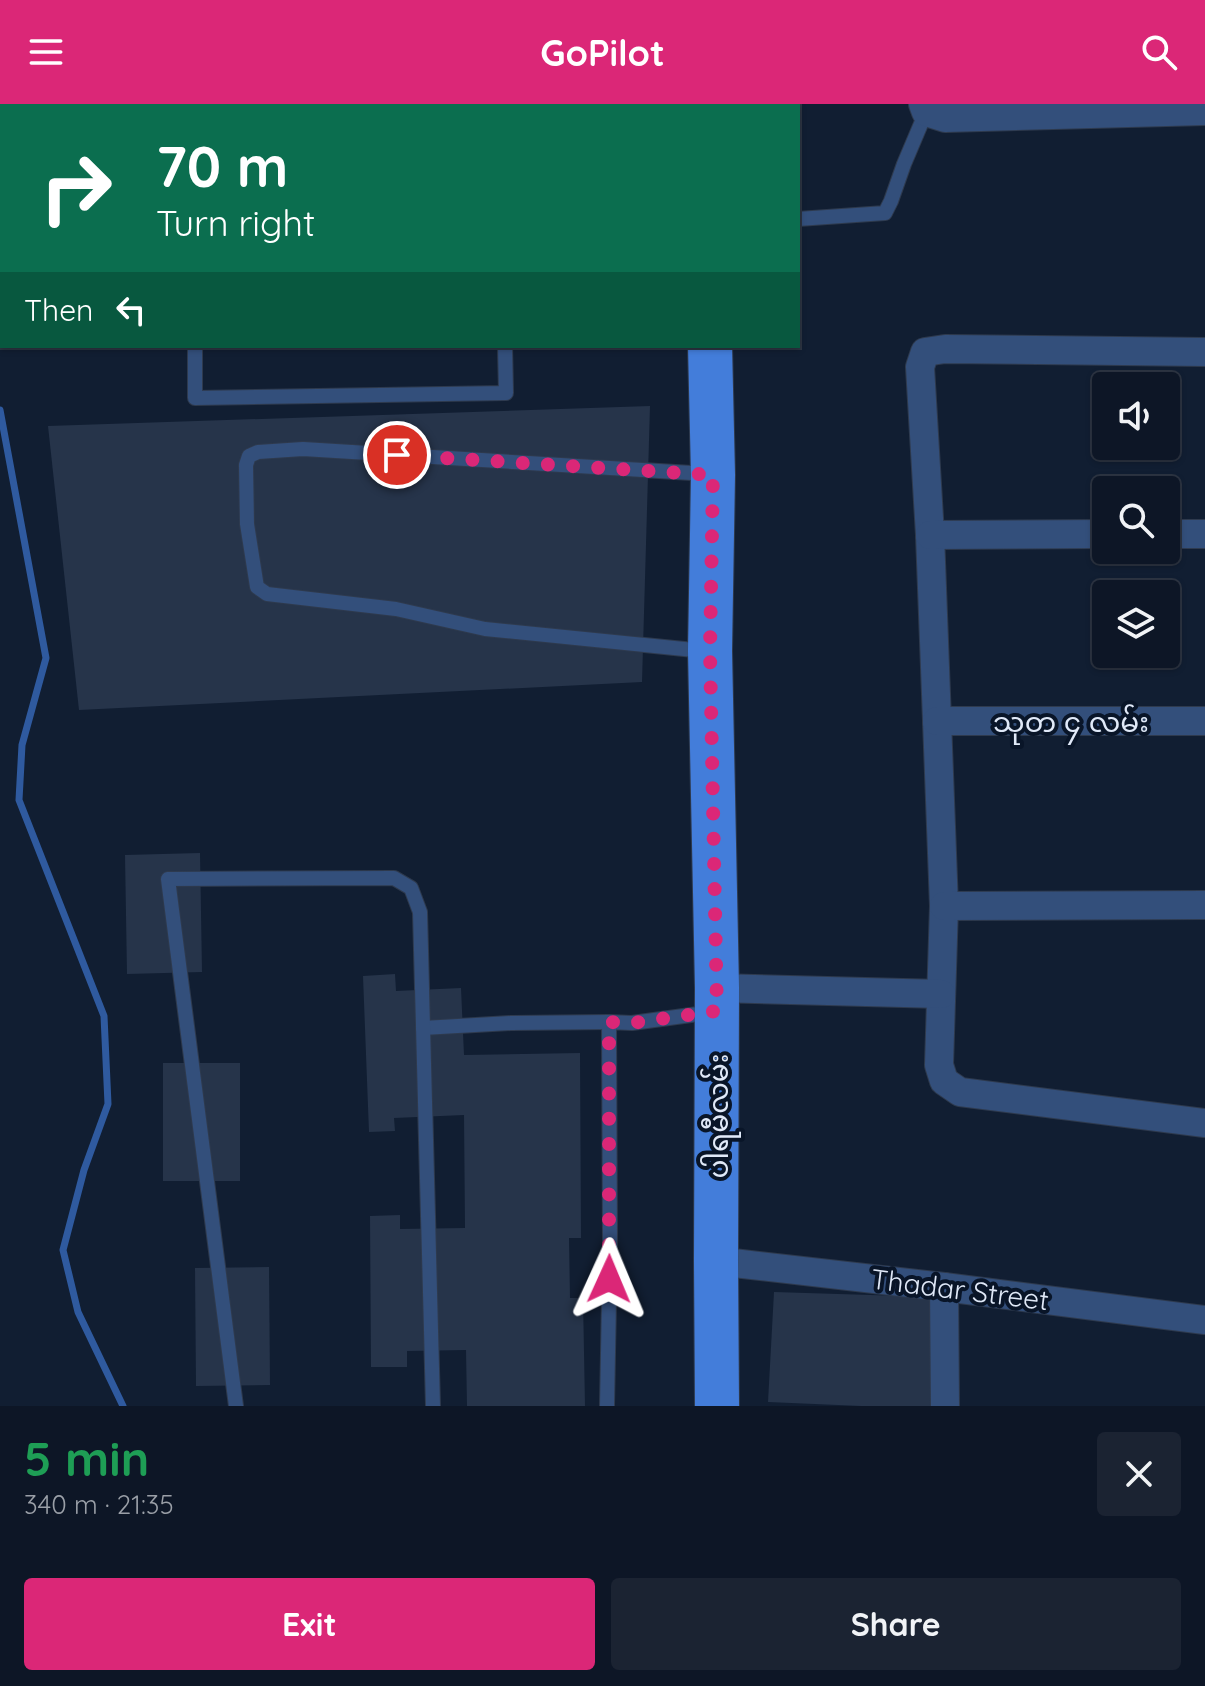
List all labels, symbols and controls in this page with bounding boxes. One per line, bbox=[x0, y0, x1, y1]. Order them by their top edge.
icon: menu bbox=[24, 30, 68, 74]
text: GoPilot bbox=[540, 30, 665, 75]
icon: search bbox=[1137, 30, 1181, 74]
text: 70 m bbox=[156, 131, 288, 201]
icon: right bbox=[24, 136, 128, 240]
text: Turn right bbox=[156, 200, 315, 245]
icon: left bbox=[109, 288, 153, 332]
text: Then bbox=[24, 291, 93, 329]
map controls bbox=[1092, 372, 1180, 668]
button: sound bbox=[1092, 372, 1180, 460]
pin bbox=[363, 421, 431, 489]
icon: arrive bbox=[375, 433, 419, 477]
button: search bbox=[1092, 476, 1180, 564]
button: layers bbox=[1092, 580, 1180, 668]
street label: သုတ ၄ လမ်း bbox=[993, 704, 1149, 745]
street label: ပါရမီလမ်း bbox=[700, 1054, 741, 1178]
position arrow bbox=[567, 1237, 651, 1321]
street label: Thadar Street bbox=[869, 1261, 1051, 1317]
text: 5 min bbox=[24, 1428, 149, 1488]
button: close bbox=[1097, 1432, 1181, 1516]
text: 340 m · 21:35 bbox=[24, 1488, 174, 1521]
button: Exit bbox=[24, 1578, 595, 1670]
button: Share bbox=[611, 1578, 1181, 1670]

